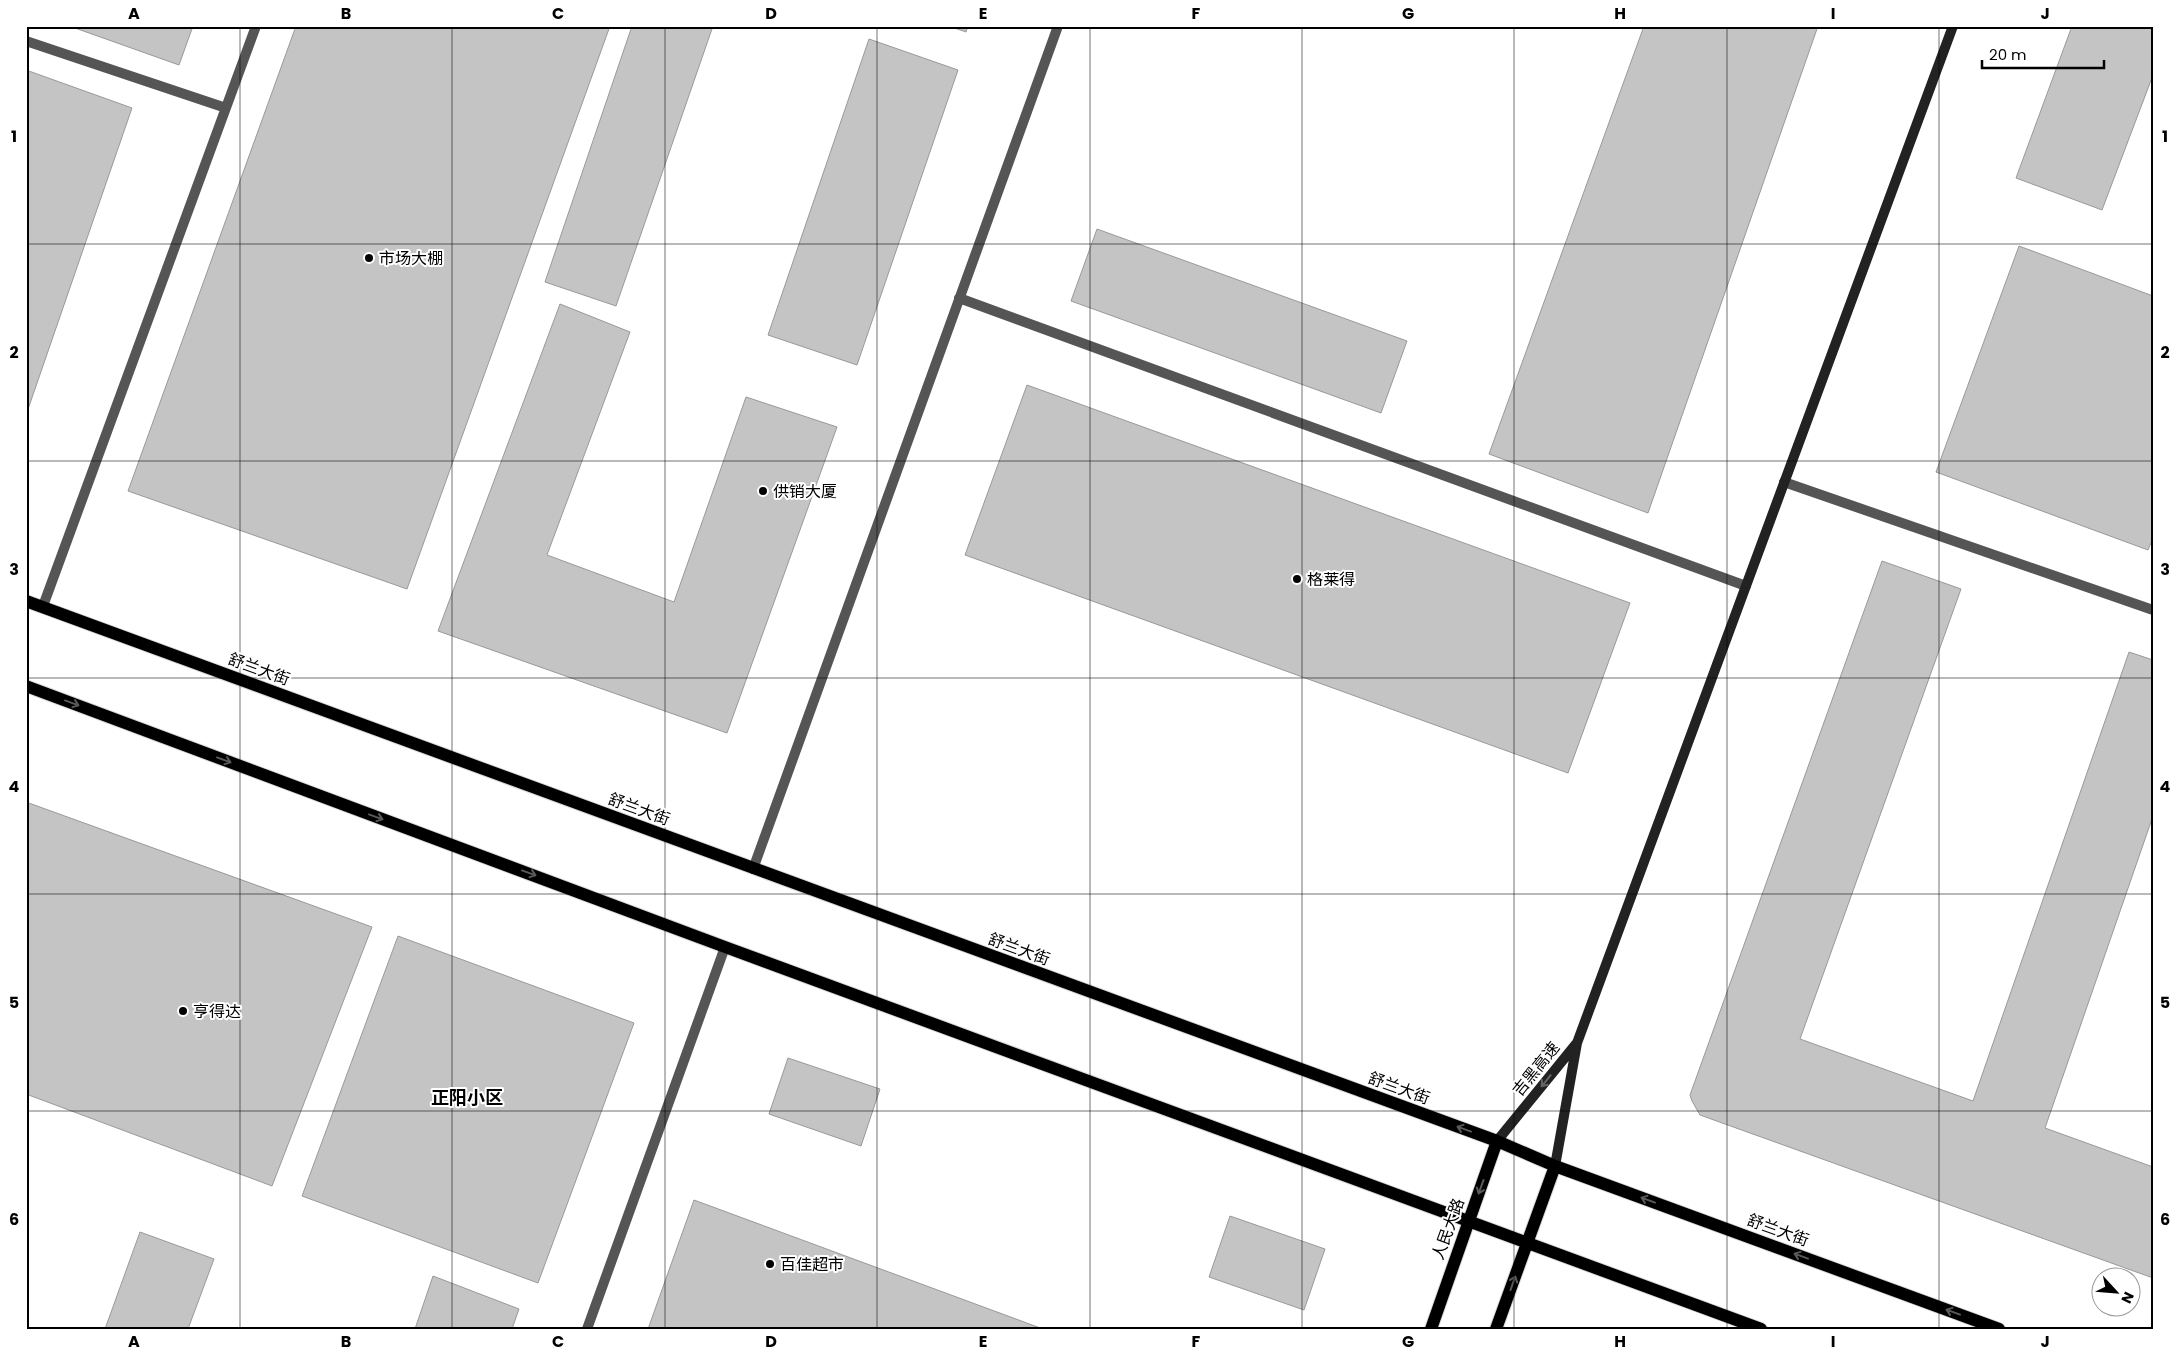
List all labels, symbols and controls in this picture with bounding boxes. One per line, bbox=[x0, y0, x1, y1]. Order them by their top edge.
text: A bbox=[128, 2, 140, 25]
text: B bbox=[341, 2, 351, 25]
text: C bbox=[552, 2, 564, 25]
text: D bbox=[765, 2, 777, 25]
text: E bbox=[979, 2, 987, 25]
text: F bbox=[1192, 2, 1201, 25]
text: G bbox=[1402, 2, 1414, 25]
text: H bbox=[1614, 2, 1626, 25]
text: I bbox=[1831, 2, 1835, 25]
text: J bbox=[2040, 2, 2050, 25]
scale bar bbox=[1982, 38, 2104, 70]
text: 20 m bbox=[1989, 44, 2027, 65]
text: 1 bbox=[11, 125, 17, 148]
text: 1 bbox=[2162, 125, 2168, 148]
place label: 市场大棚 bbox=[379, 247, 443, 270]
marker: 市场大棚 bbox=[363, 252, 375, 264]
text: 2 bbox=[9, 341, 19, 364]
text: 2 bbox=[2160, 341, 2170, 364]
place label: 供销大厦 bbox=[773, 480, 837, 503]
marker: 供销大厦 bbox=[757, 485, 769, 497]
text: 3 bbox=[9, 558, 19, 581]
text: 3 bbox=[2160, 558, 2170, 581]
place label: 格莱得 bbox=[1307, 568, 1355, 591]
marker: 格莱得 bbox=[1291, 573, 1303, 585]
street label: 舒兰大街 bbox=[225, 647, 293, 691]
one-way arrow bbox=[64, 699, 79, 708]
one-way arrow bbox=[216, 756, 231, 765]
text: 4 bbox=[9, 775, 20, 798]
text: 4 bbox=[2160, 775, 2171, 798]
street label: 舒兰大街 bbox=[605, 787, 673, 831]
one-way arrow bbox=[369, 813, 384, 822]
one-way arrow bbox=[520, 869, 536, 878]
street label: 舒兰大街 bbox=[985, 927, 1053, 971]
text: 5 bbox=[9, 991, 19, 1014]
text: 5 bbox=[2160, 991, 2170, 1014]
place label: 亨得达 bbox=[193, 1000, 241, 1023]
marker: 亨得达 bbox=[177, 1005, 189, 1017]
street label: 吉黑高速 bbox=[1507, 1037, 1565, 1101]
street label: 舒兰大街 bbox=[1365, 1066, 1433, 1110]
one-way arrow bbox=[1541, 1074, 1552, 1087]
district label: 正阳小区 bbox=[431, 1085, 503, 1110]
one-way arrow bbox=[1457, 1124, 1472, 1133]
one-way arrow bbox=[1476, 1179, 1485, 1194]
street label: 人民大路 bbox=[1426, 1195, 1470, 1263]
one-way arrow bbox=[1641, 1195, 1656, 1204]
text: 6 bbox=[9, 1208, 19, 1231]
street label: 舒兰大街 bbox=[1744, 1208, 1812, 1252]
text: 6 bbox=[2160, 1208, 2170, 1231]
one-way arrow bbox=[1793, 1251, 1809, 1260]
place label: 百佳超市 bbox=[780, 1253, 844, 1276]
marker: 百佳超市 bbox=[764, 1258, 776, 1270]
north arrow bbox=[2092, 1268, 2142, 1318]
one-way arrow bbox=[1509, 1276, 1518, 1291]
text: N bbox=[2116, 1289, 2139, 1307]
one-way arrow bbox=[1946, 1307, 1961, 1316]
text: A bbox=[128, 1330, 140, 1353]
text: B bbox=[341, 1330, 351, 1353]
text: C bbox=[552, 1330, 564, 1353]
text: D bbox=[765, 1330, 777, 1353]
text: E bbox=[979, 1330, 987, 1353]
text: F bbox=[1192, 1330, 1201, 1353]
text: G bbox=[1402, 1330, 1414, 1353]
text: H bbox=[1614, 1330, 1626, 1353]
text: I bbox=[1831, 1330, 1835, 1353]
text: J bbox=[2040, 1330, 2050, 1353]

